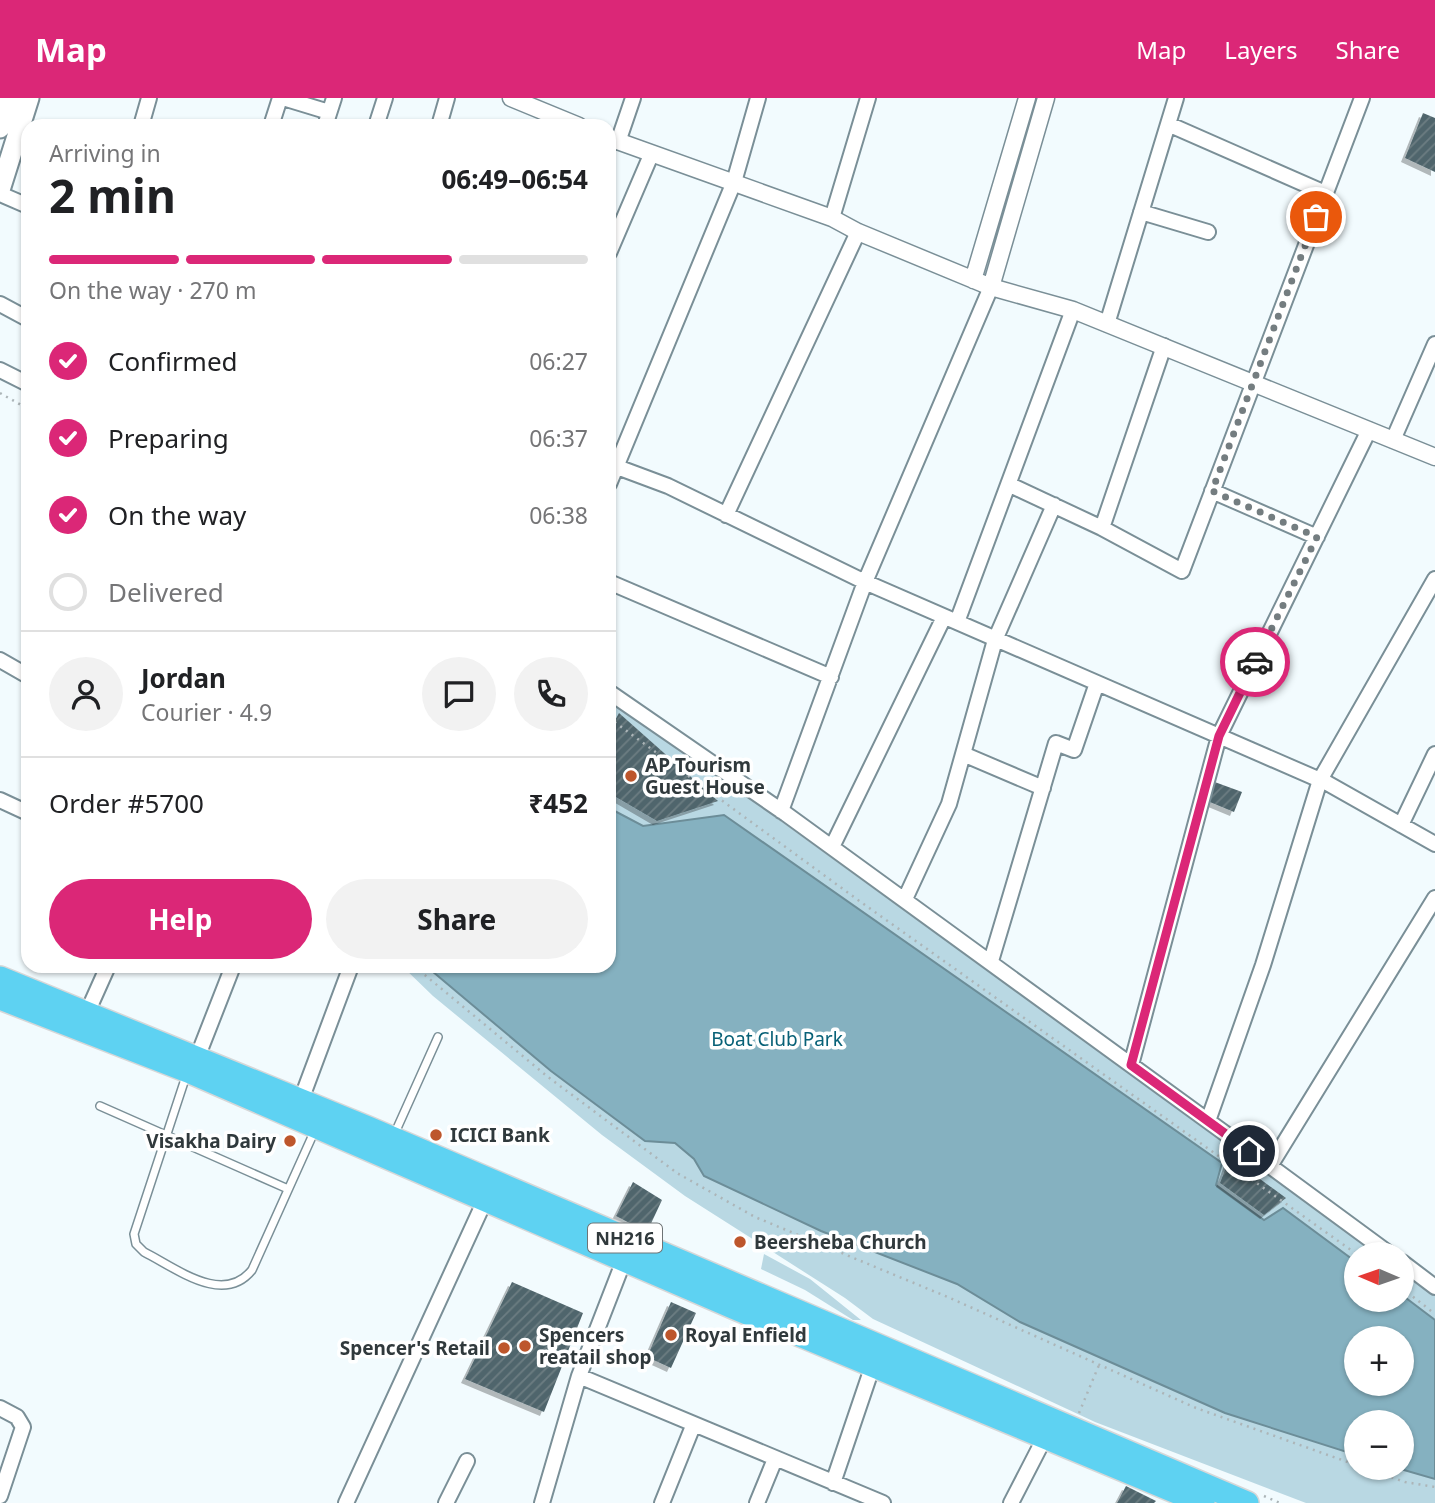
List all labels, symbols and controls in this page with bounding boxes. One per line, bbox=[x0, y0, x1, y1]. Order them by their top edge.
text: Map bbox=[35, 27, 107, 72]
text: Map bbox=[1136, 33, 1186, 66]
text: Layers bbox=[1224, 33, 1298, 66]
text: Share bbox=[1336, 33, 1400, 66]
text: Arriving in bbox=[49, 137, 161, 169]
text: 06:49–06:54 bbox=[441, 161, 588, 197]
text: 2 min bbox=[49, 164, 176, 226]
pin bbox=[1286, 187, 1346, 247]
icon: bag bbox=[1297, 198, 1335, 236]
text: On the way · 270 m bbox=[49, 274, 256, 306]
icon: check bbox=[49, 342, 87, 380]
text: Confirmed bbox=[108, 343, 238, 379]
text: 06:27 bbox=[529, 345, 588, 377]
icon: check bbox=[49, 419, 87, 457]
text: Preparing bbox=[108, 420, 229, 456]
text: 06:37 bbox=[529, 422, 588, 454]
icon: check bbox=[49, 496, 87, 534]
text: On the way bbox=[108, 497, 246, 533]
text: 06:38 bbox=[529, 499, 588, 531]
text: Delivered bbox=[108, 574, 224, 610]
courier bbox=[1220, 627, 1290, 697]
icon: car bbox=[1236, 643, 1274, 681]
button: person bbox=[49, 657, 123, 731]
button: chat bbox=[422, 657, 496, 731]
button: phone bbox=[514, 657, 588, 731]
text: Jordan bbox=[141, 660, 226, 696]
text: Courier · 4.9 bbox=[141, 696, 272, 728]
place label: AP Tourism Guest House bbox=[645, 752, 765, 800]
marker: AP Tourism Guest House bbox=[623, 768, 639, 784]
text: Order #5700 bbox=[49, 785, 204, 821]
text: ₹452 bbox=[529, 785, 588, 821]
button: Help bbox=[49, 879, 312, 959]
button: Share bbox=[326, 879, 588, 959]
park label: Boat Club Park bbox=[711, 1026, 843, 1052]
pin bbox=[1219, 1121, 1279, 1181]
place label: ICICI Bank bbox=[450, 1122, 550, 1148]
marker: ICICI Bank bbox=[428, 1127, 444, 1143]
place label: Visakha Dairy bbox=[146, 1128, 276, 1154]
icon: home bbox=[1230, 1132, 1268, 1170]
marker: Visakha Dairy bbox=[282, 1133, 298, 1149]
road number: NH216 bbox=[588, 1224, 662, 1252]
place label: Beersheba Church bbox=[754, 1229, 927, 1255]
marker: Beersheba Church bbox=[732, 1234, 748, 1250]
north arrow bbox=[1344, 1242, 1414, 1312]
map controls bbox=[1344, 1242, 1414, 1480]
place label: Spencers reatail shop bbox=[539, 1322, 652, 1370]
place label: Royal Enfield bbox=[685, 1322, 807, 1348]
button: + bbox=[1344, 1326, 1414, 1396]
marker: Royal Enfield bbox=[663, 1327, 679, 1343]
place label: Spencer's Retail bbox=[340, 1335, 490, 1361]
marker: Spencers reatail shop bbox=[517, 1338, 533, 1354]
marker: Spencer's Retail bbox=[496, 1340, 512, 1356]
button: − bbox=[1344, 1410, 1414, 1480]

